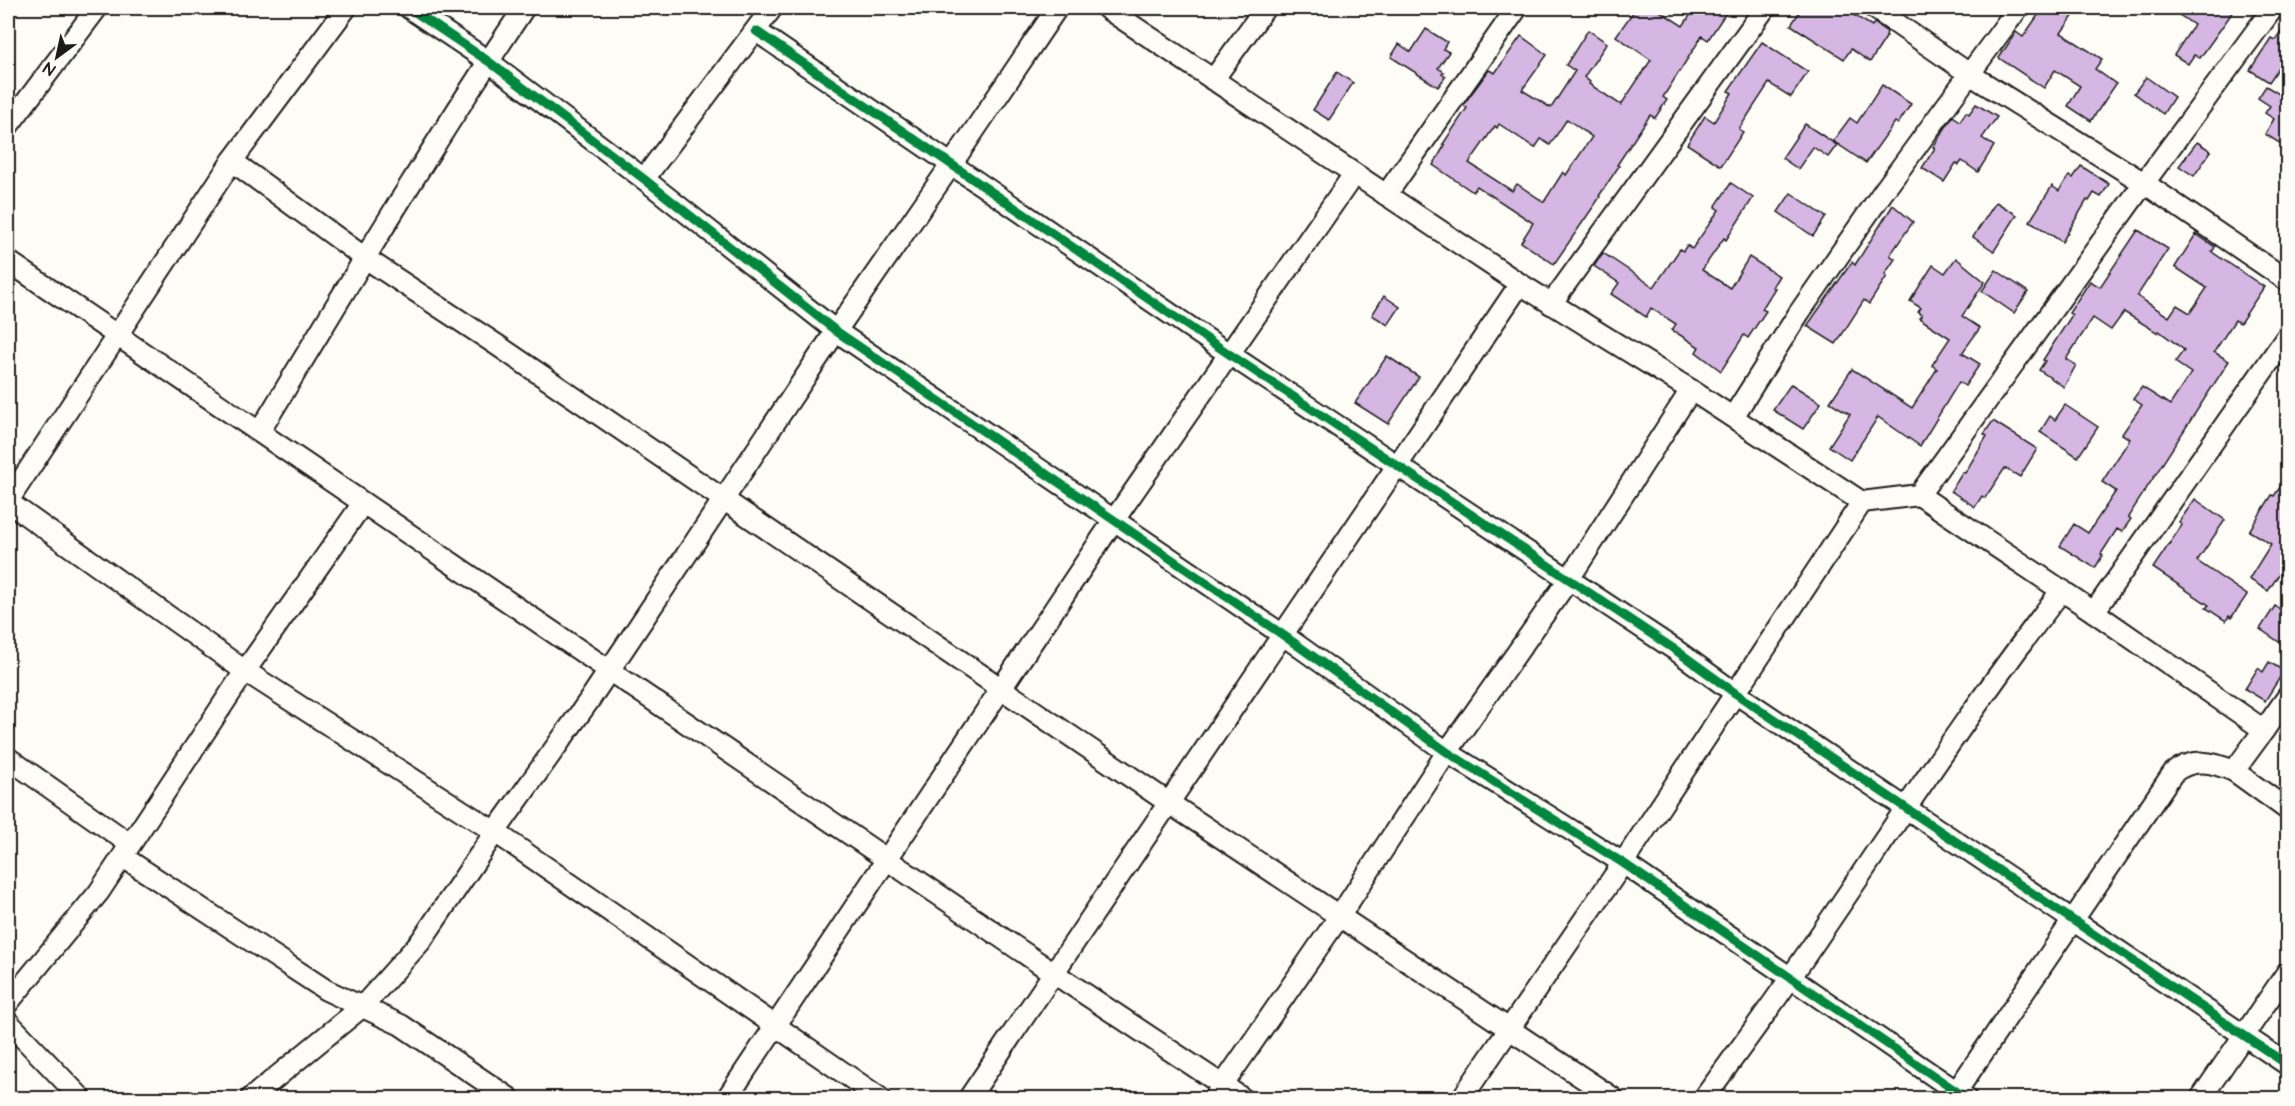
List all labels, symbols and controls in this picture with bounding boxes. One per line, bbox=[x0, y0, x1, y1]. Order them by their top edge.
north arrow bbox=[27, 27, 87, 87]
text: N bbox=[39, 57, 60, 81]

